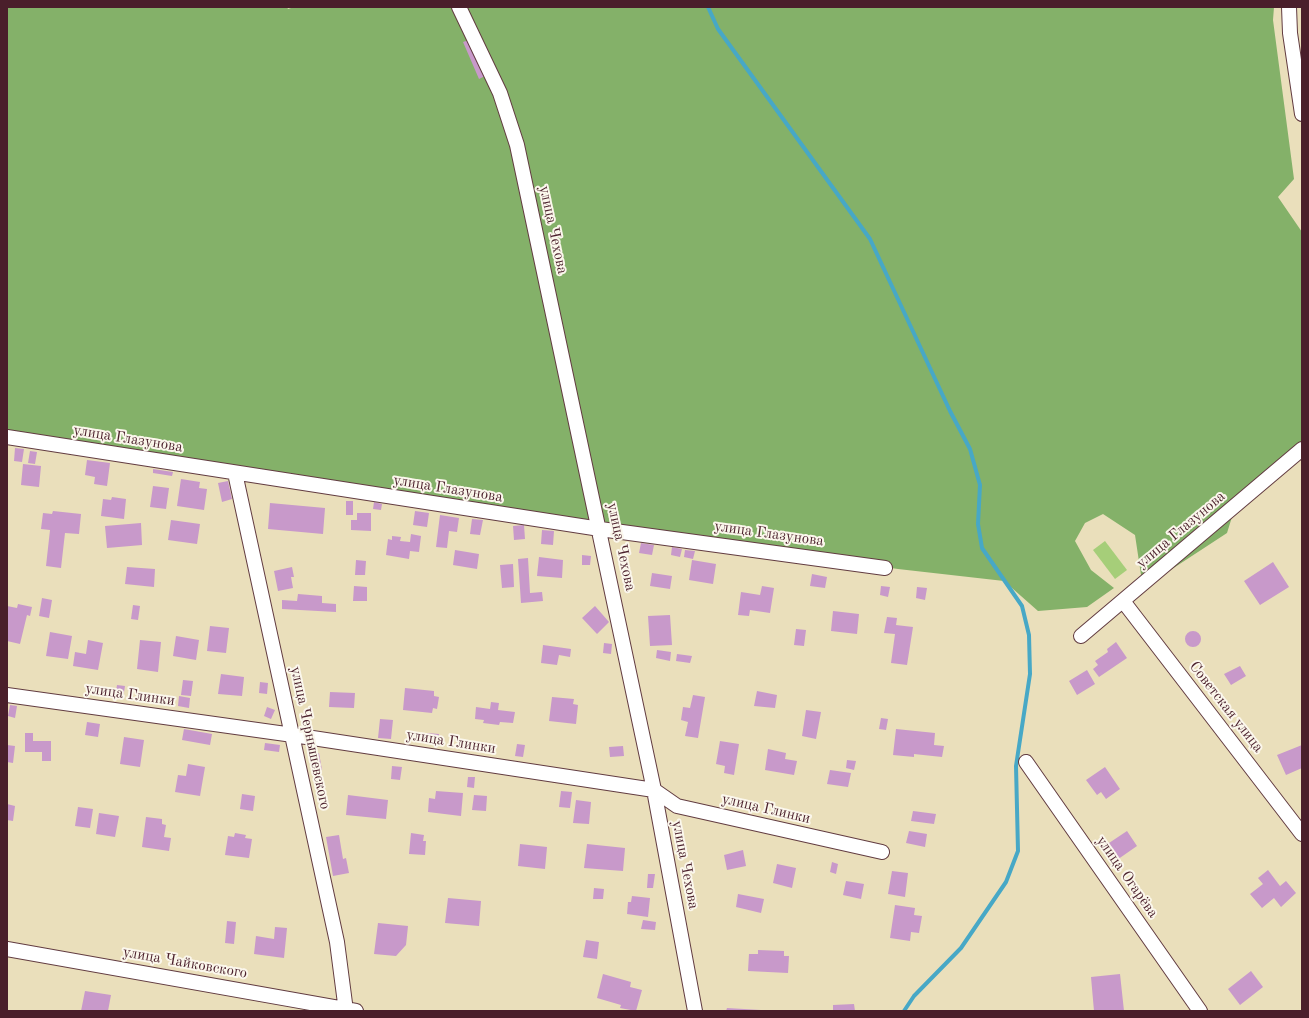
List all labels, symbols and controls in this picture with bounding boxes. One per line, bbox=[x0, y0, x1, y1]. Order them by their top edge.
street label: улица Чехова bbox=[535, 184, 571, 276]
street label: улица Глазунова bbox=[72, 421, 184, 457]
street label: улица Глазунова bbox=[392, 471, 504, 507]
street label: улица Глазунова bbox=[1133, 488, 1229, 572]
street label: улица Чехова bbox=[603, 501, 639, 593]
street label: улица Глазунова bbox=[713, 517, 825, 551]
street label: Советская улица bbox=[1185, 658, 1267, 756]
street label: улица Чернышевского bbox=[286, 665, 334, 811]
street label: улица Глинки bbox=[84, 680, 176, 710]
street label: улица Глинки bbox=[405, 726, 497, 758]
street label: улица Глинки bbox=[720, 790, 812, 828]
street label: улица Чехова bbox=[668, 819, 702, 911]
street label: улица Огарёва bbox=[1092, 833, 1162, 921]
street label: улица Чайковского bbox=[121, 943, 249, 983]

